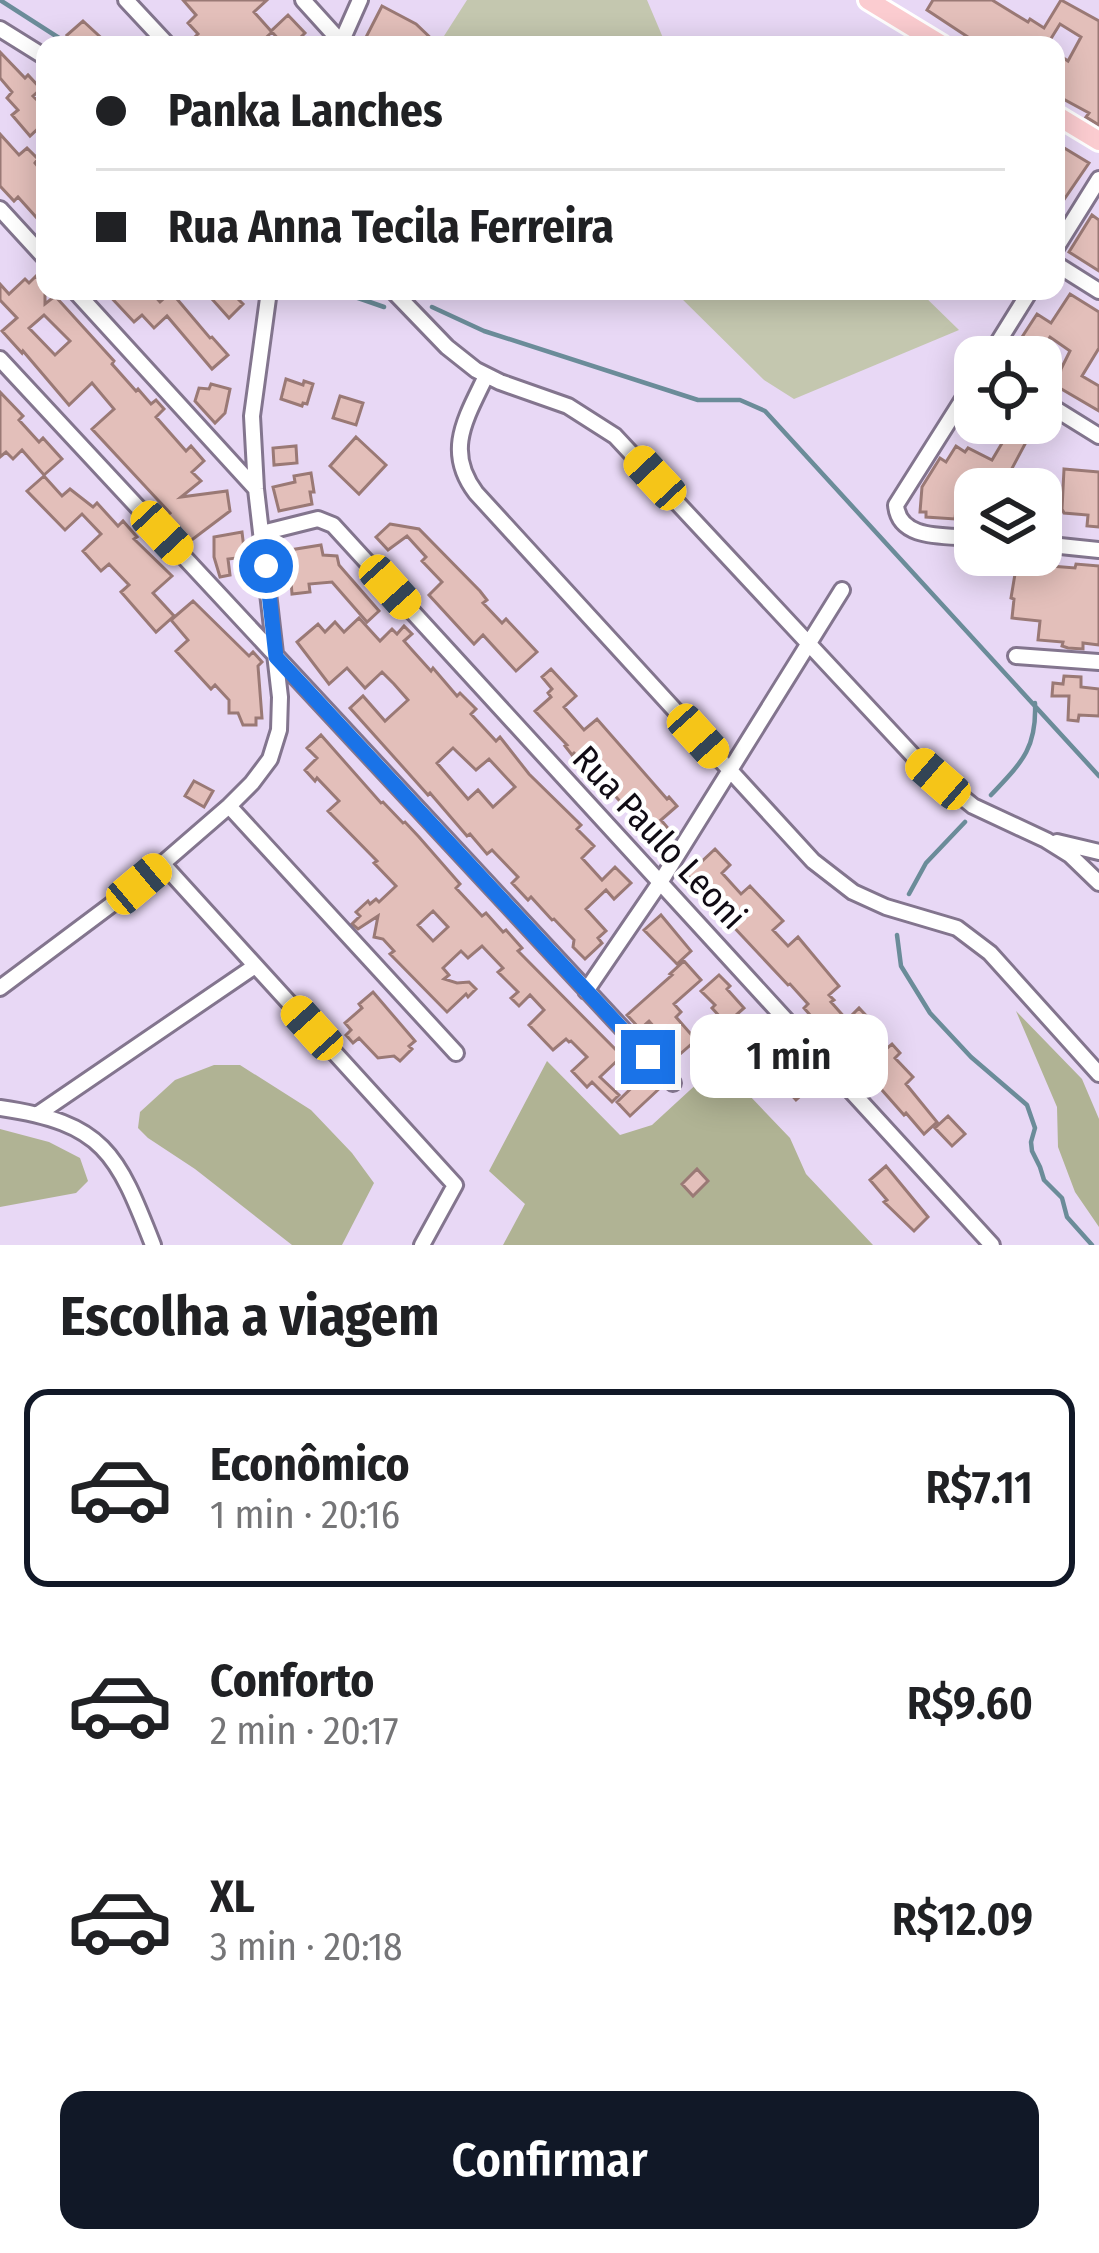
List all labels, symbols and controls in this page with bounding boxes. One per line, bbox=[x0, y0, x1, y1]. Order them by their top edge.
text: Panka Lanches bbox=[168, 84, 443, 138]
text: Rua Anna Tecila Ferreira bbox=[168, 200, 614, 254]
map controls bbox=[954, 336, 1062, 576]
button: locate bbox=[954, 336, 1062, 444]
car bbox=[617, 439, 693, 517]
button: layers bbox=[954, 468, 1062, 576]
car bbox=[124, 494, 200, 572]
route start bbox=[239, 539, 293, 593]
car bbox=[353, 548, 427, 626]
car bbox=[661, 697, 735, 775]
street label: Rua Paulo Leoni bbox=[563, 737, 755, 938]
car bbox=[899, 742, 977, 816]
car bbox=[100, 847, 178, 921]
car bbox=[275, 989, 349, 1067]
callout: 1 min bbox=[690, 1015, 888, 1099]
route end bbox=[621, 1030, 675, 1084]
text: 1 min bbox=[747, 1033, 831, 1079]
text: Escolha a viagem bbox=[60, 1285, 439, 1349]
icon: car bbox=[66, 1434, 174, 1542]
text: Econômico bbox=[210, 1438, 410, 1492]
text: R$7.11 bbox=[925, 1461, 1033, 1515]
text: 1 min · 20:16 bbox=[210, 1492, 400, 1538]
icon: car bbox=[66, 1650, 174, 1758]
text: Conforto bbox=[210, 1654, 374, 1708]
text: R$9.60 bbox=[907, 1677, 1033, 1731]
text: 2 min · 20:17 bbox=[210, 1708, 399, 1754]
icon: car bbox=[66, 1866, 174, 1974]
text: XL bbox=[210, 1870, 255, 1924]
text: R$12.09 bbox=[892, 1893, 1033, 1947]
text: 3 min · 20:18 bbox=[210, 1924, 403, 1970]
button: Confirmar bbox=[60, 2091, 1039, 2229]

